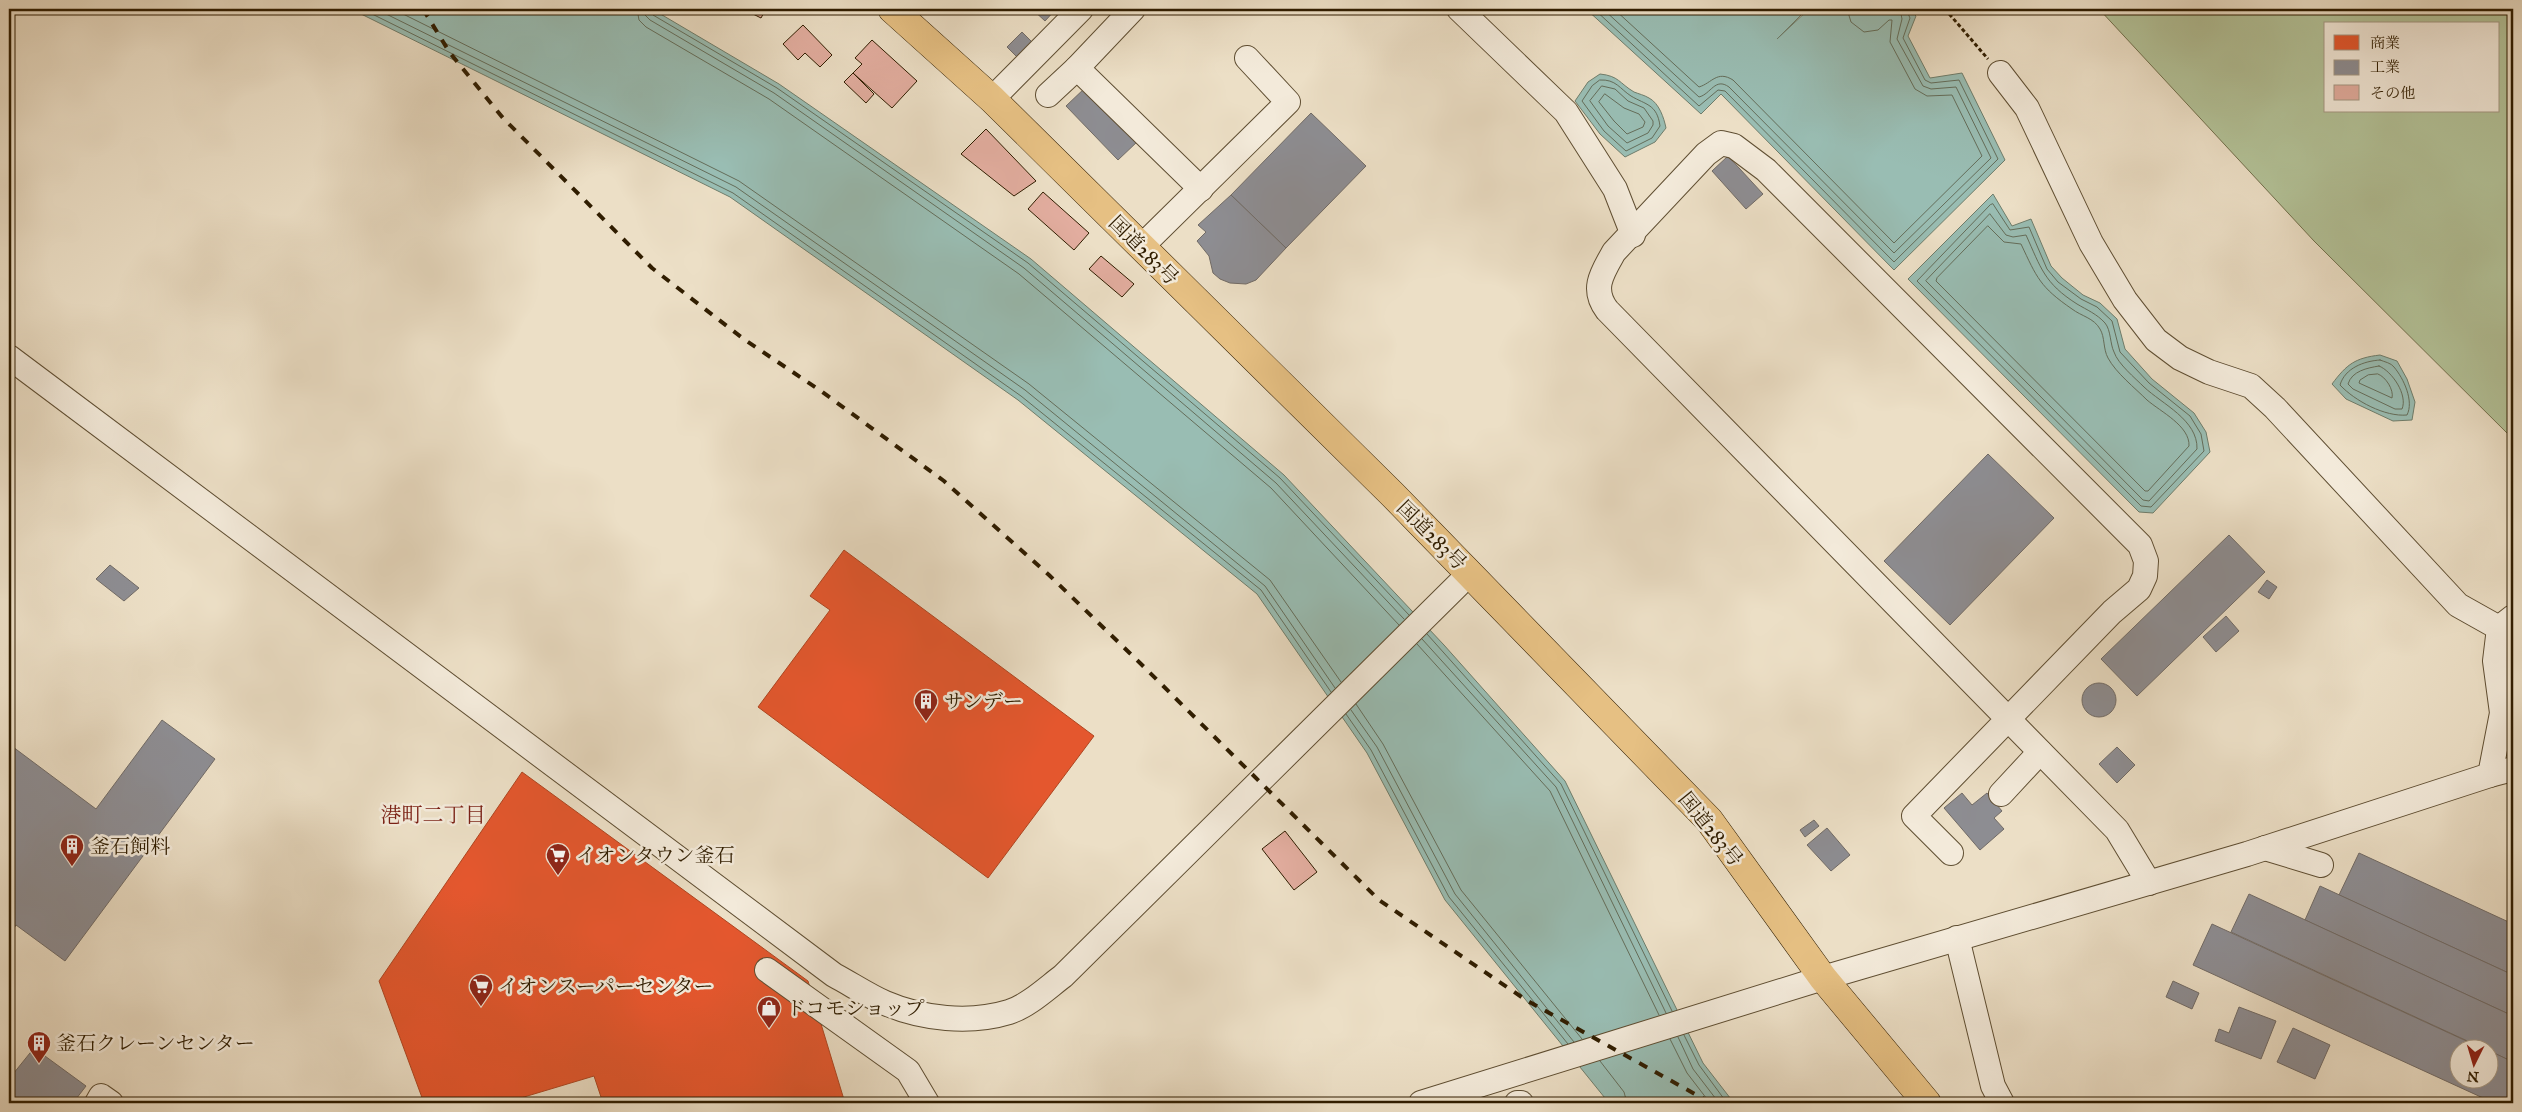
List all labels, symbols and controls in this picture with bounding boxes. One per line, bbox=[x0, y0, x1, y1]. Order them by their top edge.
legend bbox=[2324, 22, 2500, 112]
text: 商業 bbox=[2370, 34, 2400, 52]
text: 工業 bbox=[2370, 58, 2400, 76]
text: その他 bbox=[2370, 84, 2415, 102]
street label: 国道283号 bbox=[1104, 210, 1184, 290]
street label: 国道283号 bbox=[1392, 495, 1472, 575]
building icon: サンデー bbox=[913, 688, 939, 722]
place label: サンデー bbox=[944, 689, 1023, 713]
street label: 国道283号 bbox=[1674, 787, 1748, 871]
district label: 港町二丁目 bbox=[381, 802, 486, 828]
building icon: 釜石飼料 bbox=[59, 833, 85, 867]
place label: 釜石飼料 bbox=[90, 834, 170, 858]
supermarket icon: イオンタウン釜石 bbox=[545, 842, 571, 876]
place label: イオンタウン釜石 bbox=[576, 843, 735, 867]
supermarket icon: イオンスーパーセンター bbox=[468, 973, 494, 1007]
place label: イオンスーパーセンター bbox=[498, 974, 714, 998]
shop icon: ドコモショップ bbox=[756, 995, 782, 1029]
place label: ドコモショップ bbox=[786, 996, 925, 1020]
building icon: 釜石クレーンセンター bbox=[26, 1030, 52, 1064]
place label: 釜石クレーンセンター bbox=[56, 1031, 255, 1055]
north arrow bbox=[2450, 1040, 2500, 1090]
text: N bbox=[2466, 1067, 2480, 1085]

